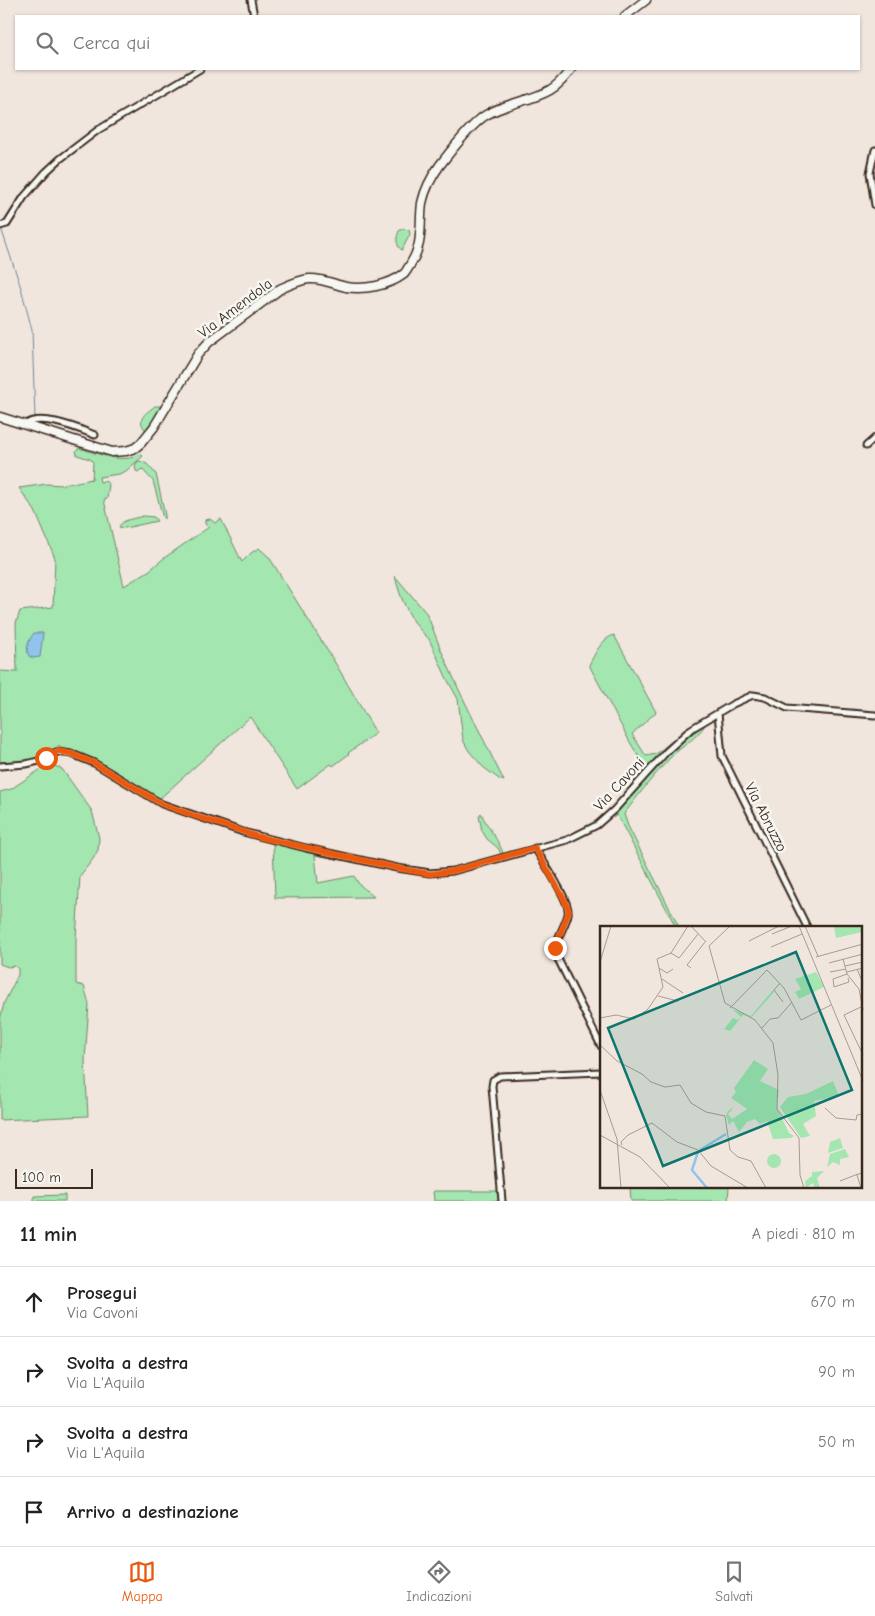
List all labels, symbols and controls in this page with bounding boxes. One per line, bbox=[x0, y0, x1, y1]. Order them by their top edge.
search box bbox=[15, 15, 860, 70]
icon: search bbox=[33, 29, 61, 57]
text: Cerca qui bbox=[73, 32, 150, 54]
street label: Via Amendola bbox=[194, 274, 276, 342]
route start bbox=[35, 747, 58, 770]
street label: Via Cavoni bbox=[590, 753, 648, 815]
street label: Via Abruzzo bbox=[741, 779, 791, 855]
inset map bbox=[600, 926, 862, 1188]
route end bbox=[544, 937, 567, 960]
scale bar bbox=[15, 1166, 92, 1189]
text: 100 m bbox=[22, 1169, 61, 1186]
text: 11 min bbox=[20, 1222, 77, 1246]
text: A piedi · 810 m bbox=[752, 1225, 855, 1243]
text: Prosegui bbox=[67, 1282, 137, 1304]
icon: ahead bbox=[20, 1288, 48, 1316]
text: 670 m bbox=[810, 1293, 855, 1311]
text: Via Cavoni bbox=[67, 1304, 138, 1322]
text: Svolta a destra bbox=[67, 1352, 188, 1374]
icon: right bbox=[20, 1358, 48, 1386]
text: 90 m bbox=[818, 1363, 855, 1381]
text: Via L'Aquila bbox=[67, 1374, 145, 1392]
text: Svolta a destra bbox=[67, 1422, 188, 1444]
icon: right bbox=[20, 1428, 48, 1456]
text: 50 m bbox=[818, 1433, 855, 1451]
text: Via L'Aquila bbox=[67, 1444, 145, 1462]
icon: arrive bbox=[20, 1498, 48, 1526]
text: Arrivo a destinazione bbox=[67, 1501, 239, 1523]
tab: Mappa bbox=[122, 1558, 163, 1605]
tab: Indicazioni bbox=[406, 1558, 472, 1605]
tab: Salvati bbox=[715, 1558, 753, 1605]

